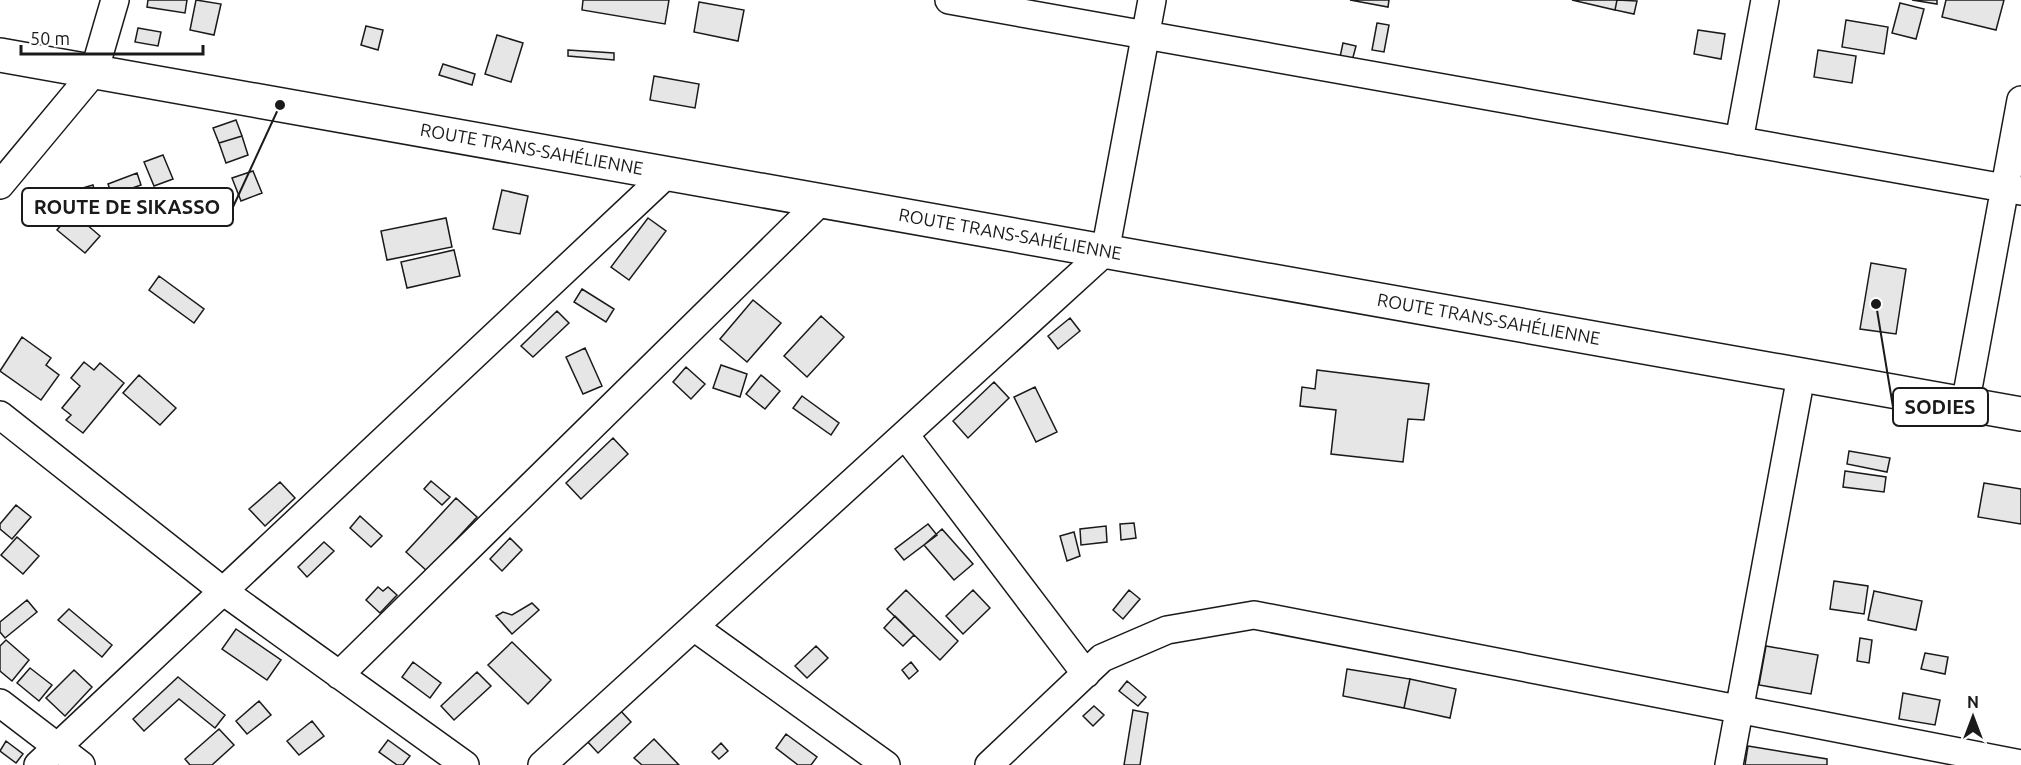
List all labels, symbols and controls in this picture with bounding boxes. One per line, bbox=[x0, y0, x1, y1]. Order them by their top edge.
scale bar bbox=[21, 18, 202, 56]
text: 50 m bbox=[30, 28, 70, 48]
street label: ROUTE TRANS-SAHÉLIENNE bbox=[419, 119, 645, 178]
callout: ROUTE DE SIKASSO bbox=[22, 188, 233, 226]
text: ROUTE DE SIKASSO bbox=[34, 195, 220, 218]
street label: ROUTE TRANS-SAHÉLIENNE bbox=[897, 204, 1123, 263]
street label: ROUTE TRANS-SAHÉLIENNE bbox=[1376, 289, 1602, 348]
callout: SODIES bbox=[1893, 388, 1988, 426]
text: SODIES bbox=[1905, 395, 1975, 418]
north arrow bbox=[1943, 687, 2003, 747]
text: N bbox=[1967, 693, 1979, 711]

